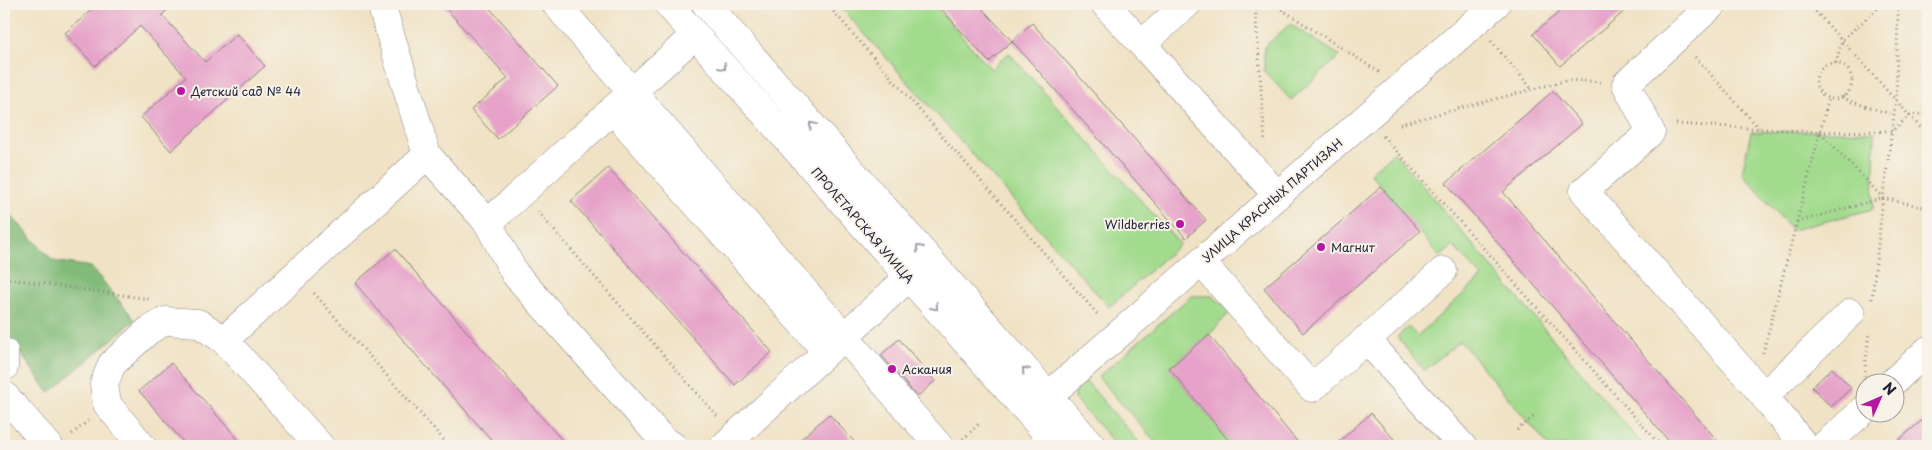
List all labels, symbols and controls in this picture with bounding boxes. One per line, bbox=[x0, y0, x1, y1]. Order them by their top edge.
one-way arrow bbox=[717, 61, 726, 70]
place label: Детский сад № 44 bbox=[190, 82, 301, 100]
marker: Детский сад № 44 bbox=[175, 85, 187, 97]
one-way arrow bbox=[809, 122, 818, 131]
street label: УЛИЦА КРАСНЫХ ПАРТИЗАН bbox=[1198, 134, 1346, 266]
street label: ПРОЛЕТАРСКАЯ УЛИЦА bbox=[807, 163, 919, 287]
place label: Wildberries bbox=[1105, 215, 1171, 233]
marker: Wildberries bbox=[1174, 218, 1186, 230]
place label: Магнит bbox=[1331, 238, 1376, 256]
marker: Магнит bbox=[1315, 241, 1327, 253]
one-way arrow bbox=[915, 244, 924, 253]
one-way arrow bbox=[929, 301, 938, 310]
place label: Аскания bbox=[902, 360, 952, 378]
marker: Аскания bbox=[886, 363, 898, 375]
one-way arrow bbox=[1022, 367, 1031, 376]
north arrow bbox=[1854, 372, 1904, 422]
text: N bbox=[1878, 377, 1901, 400]

